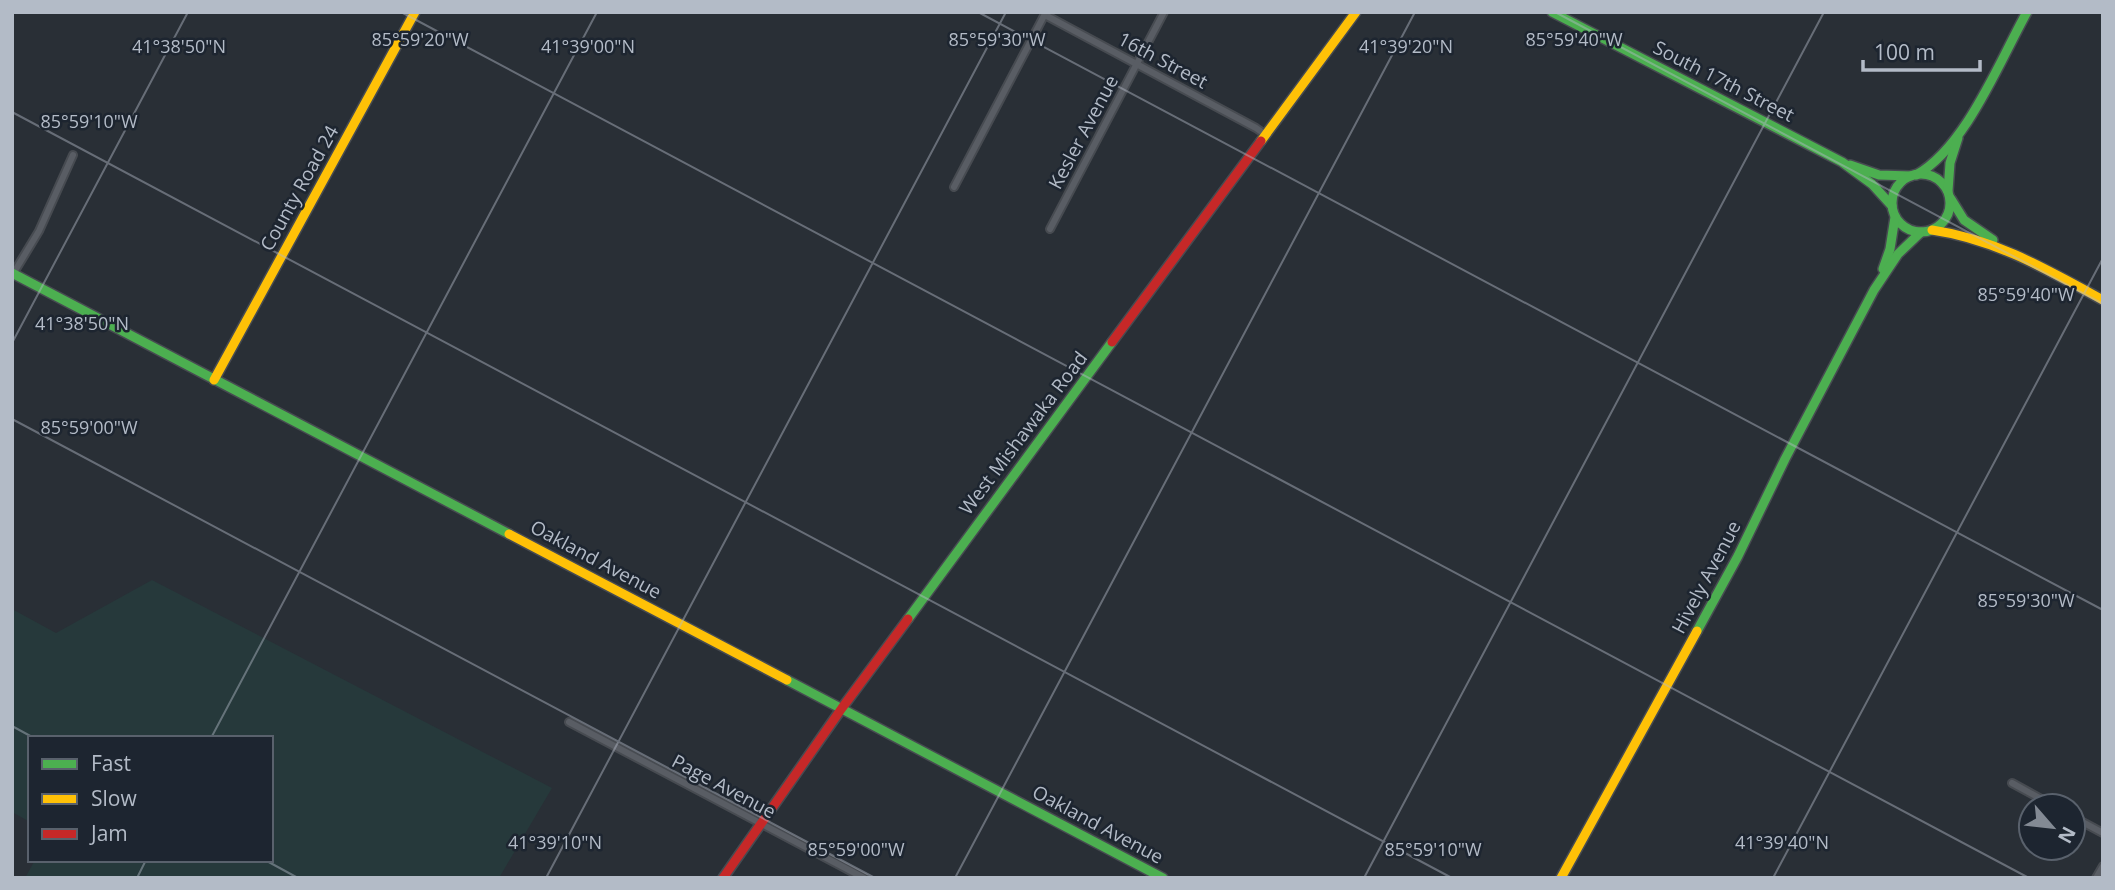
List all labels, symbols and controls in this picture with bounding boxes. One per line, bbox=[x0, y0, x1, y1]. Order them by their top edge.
street label: 16th Street bbox=[1114, 25, 1213, 95]
text: 85°59'20"W bbox=[371, 27, 469, 51]
text: 85°59'30"W bbox=[948, 27, 1046, 51]
text: 85°59'40"W bbox=[1525, 27, 1623, 51]
scale bar bbox=[1863, 28, 1980, 72]
text: 41°38'50"N bbox=[132, 34, 226, 58]
text: 41°39'00"N bbox=[541, 34, 635, 58]
text: 41°39'20"N bbox=[1359, 34, 1453, 58]
street label: South 17th Street bbox=[1649, 34, 1799, 128]
text: 100 m bbox=[1874, 38, 1935, 66]
street label: Kesler Avenue bbox=[1042, 70, 1124, 194]
text: 85°59'10"W bbox=[40, 109, 138, 133]
street label: County Road 24 bbox=[254, 120, 344, 255]
text: 85°59'40"W bbox=[1977, 282, 2075, 306]
text: 41°38'50"N bbox=[35, 311, 129, 335]
street label: West Mishawaka Road bbox=[953, 346, 1093, 520]
text: 85°59'00"W bbox=[40, 415, 138, 439]
street label: Oakland Avenue bbox=[526, 513, 666, 605]
street label: Hively Avenue bbox=[1665, 516, 1747, 638]
text: 85°59'30"W bbox=[1977, 588, 2075, 612]
legend bbox=[28, 736, 273, 862]
street label: Page Avenue bbox=[668, 748, 780, 824]
text: Fast bbox=[91, 749, 131, 777]
street label: Oakland Avenue bbox=[1028, 778, 1168, 870]
text: Slow bbox=[91, 784, 137, 812]
north arrow bbox=[2017, 792, 2087, 862]
text: Jam bbox=[89, 819, 128, 847]
text: N bbox=[2052, 822, 2082, 848]
text: 41°39'10"N bbox=[508, 830, 602, 854]
text: 41°39'40"N bbox=[1735, 830, 1829, 854]
text: 85°59'00"W bbox=[807, 837, 905, 861]
text: 85°59'10"W bbox=[1384, 837, 1482, 861]

